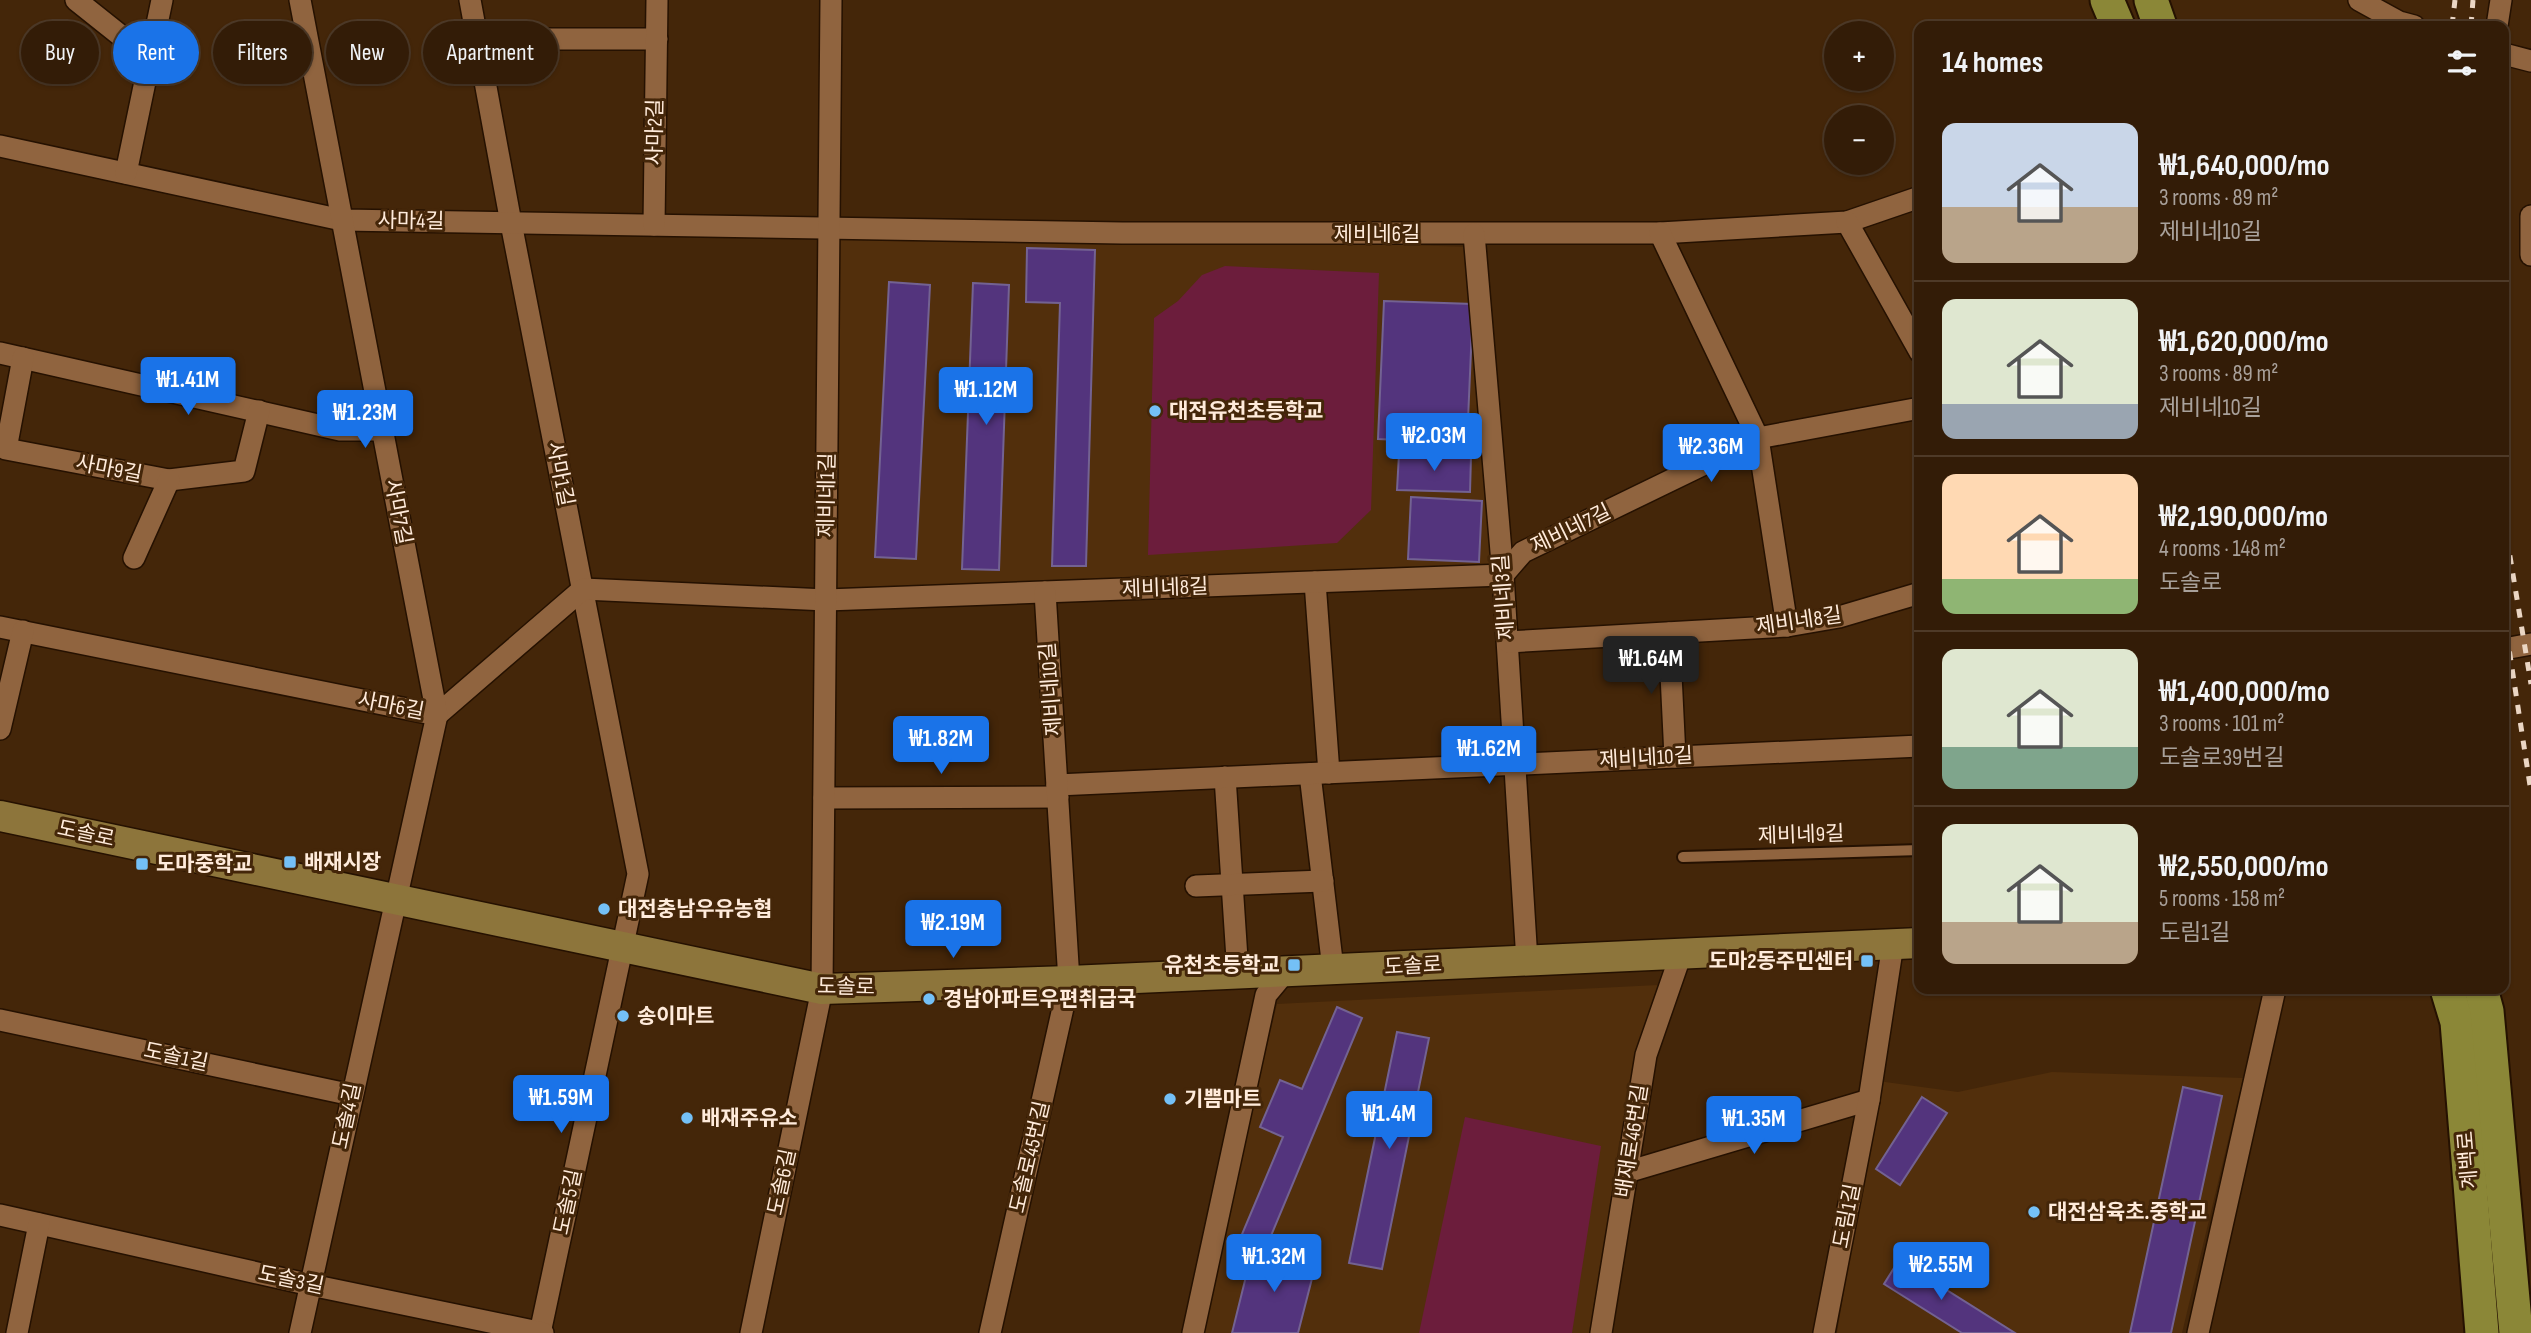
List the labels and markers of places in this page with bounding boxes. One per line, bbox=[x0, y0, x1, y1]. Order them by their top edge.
pin: ₩1.41M bbox=[131, 358, 245, 417]
pin: ₩1.12M bbox=[929, 368, 1043, 427]
pin: ₩1.23M bbox=[308, 391, 422, 450]
place label: 대전유천초등학교 bbox=[1169, 399, 1324, 424]
marker: 대전유천초등학교 bbox=[1147, 403, 1163, 419]
pin: ₩2.03M bbox=[1377, 414, 1491, 473]
pin: ₩2.36M bbox=[1654, 424, 1768, 484]
pin: ₩1.64M bbox=[1594, 636, 1708, 696]
pin: ₩1.82M bbox=[884, 716, 998, 776]
pin: ₩1.62M bbox=[1432, 726, 1546, 786]
place label: 배재시장 bbox=[304, 850, 381, 875]
place label: 도마중학교 bbox=[156, 852, 253, 877]
marker: 배재시장 bbox=[282, 854, 298, 870]
marker: 도마중학교 bbox=[134, 856, 150, 872]
place label: 대전충남우유농협 bbox=[618, 897, 773, 922]
pin: ₩2.19M bbox=[896, 900, 1010, 960]
marker: 대전충남우유농협 bbox=[596, 901, 612, 917]
place label: 도마2동주민센터 bbox=[1709, 949, 1853, 974]
place label: 유천초등학교 bbox=[1164, 953, 1280, 978]
marker: 도마2동주민센터 bbox=[1859, 953, 1875, 969]
marker: 유천초등학교 bbox=[1286, 957, 1302, 973]
place label: 경남아파트우편취급국 bbox=[943, 987, 1136, 1012]
marker: 경남아파트우편취급국 bbox=[921, 991, 937, 1007]
place label: 송이마트 bbox=[637, 1004, 714, 1029]
marker: 송이마트 bbox=[615, 1008, 631, 1024]
pin: ₩1.59M bbox=[504, 1076, 618, 1135]
place label: 기쁨마트 bbox=[1184, 1087, 1261, 1112]
marker: 기쁨마트 bbox=[1162, 1091, 1178, 1107]
pin: ₩1.4M bbox=[1340, 1092, 1438, 1151]
pin: ₩1.35M bbox=[1697, 1096, 1811, 1156]
place label: 배재주유소 bbox=[701, 1106, 798, 1131]
marker: 배재주유소 bbox=[679, 1110, 695, 1126]
place label: 대전삼육초.중학교 bbox=[2048, 1200, 2207, 1225]
marker: 대전삼육초.중학교 bbox=[2026, 1204, 2042, 1220]
pin: ₩1.32M bbox=[1217, 1234, 1331, 1294]
pin: ₩2.55M bbox=[1884, 1242, 1998, 1302]

